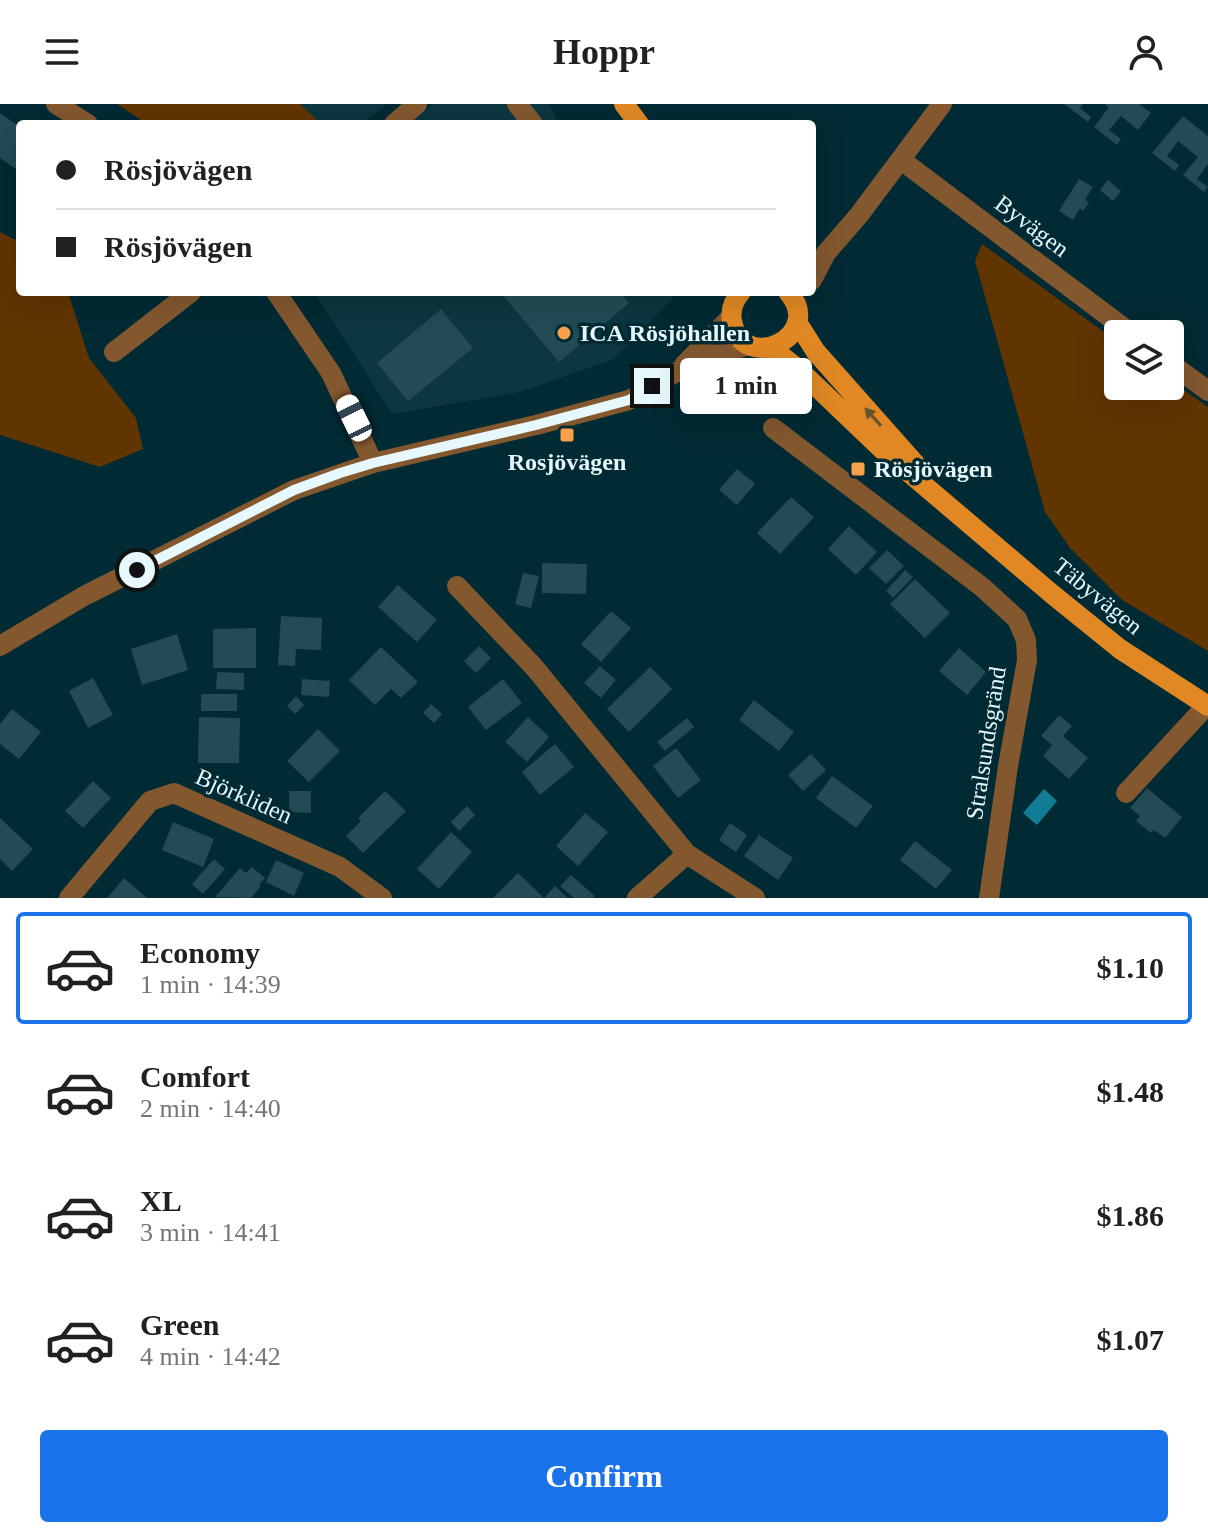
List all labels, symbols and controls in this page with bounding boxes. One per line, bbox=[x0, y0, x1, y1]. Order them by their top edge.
icon: menu bbox=[40, 30, 84, 74]
icon: person bbox=[1124, 30, 1168, 74]
text: Hoppr bbox=[553, 32, 655, 72]
text: Rösjövägen bbox=[104, 153, 252, 186]
street label: Byvägen bbox=[990, 190, 1074, 262]
text: Rösjövägen bbox=[104, 230, 252, 263]
place label: ICA Rösjöhallen bbox=[580, 320, 750, 346]
map controls bbox=[1104, 320, 1184, 400]
button: layers bbox=[1104, 320, 1184, 400]
marker: ICA Rösjöhallen bbox=[555, 324, 573, 342]
callout: 1 min bbox=[680, 358, 812, 414]
route end bbox=[634, 368, 670, 404]
text: 1 min bbox=[715, 371, 777, 400]
car bbox=[333, 391, 375, 445]
one-way arrow bbox=[865, 407, 882, 427]
marker: Rosjövägen bbox=[558, 426, 576, 444]
place label: Rosjövägen bbox=[508, 449, 626, 475]
place label: Rösjövägen bbox=[874, 456, 993, 482]
marker: Rösjövägen bbox=[849, 460, 867, 478]
route start bbox=[119, 552, 155, 588]
street label: Täbyvägen bbox=[1048, 552, 1148, 640]
street label: Stralsundsgränd bbox=[961, 665, 1011, 821]
street label: Björkliden bbox=[192, 763, 296, 829]
icon: car bbox=[44, 932, 116, 1004]
text: Economy bbox=[140, 936, 260, 969]
text: $1.10 bbox=[1097, 951, 1164, 984]
text: 1 min · 14:39 bbox=[140, 970, 281, 999]
icon: car bbox=[44, 1056, 116, 1128]
text: Comfort bbox=[140, 1060, 250, 1093]
text: $1.48 bbox=[1097, 1075, 1164, 1108]
text: 2 min · 14:40 bbox=[140, 1094, 281, 1123]
icon: car bbox=[44, 1180, 116, 1252]
text: XL bbox=[140, 1184, 182, 1217]
text: $1.86 bbox=[1097, 1199, 1164, 1232]
text: 3 min · 14:41 bbox=[140, 1218, 281, 1247]
icon: car bbox=[44, 1304, 116, 1376]
text: Green bbox=[140, 1308, 219, 1341]
text: $1.07 bbox=[1097, 1323, 1164, 1356]
text: 4 min · 14:42 bbox=[140, 1342, 281, 1371]
button: Confirm bbox=[40, 1430, 1168, 1522]

